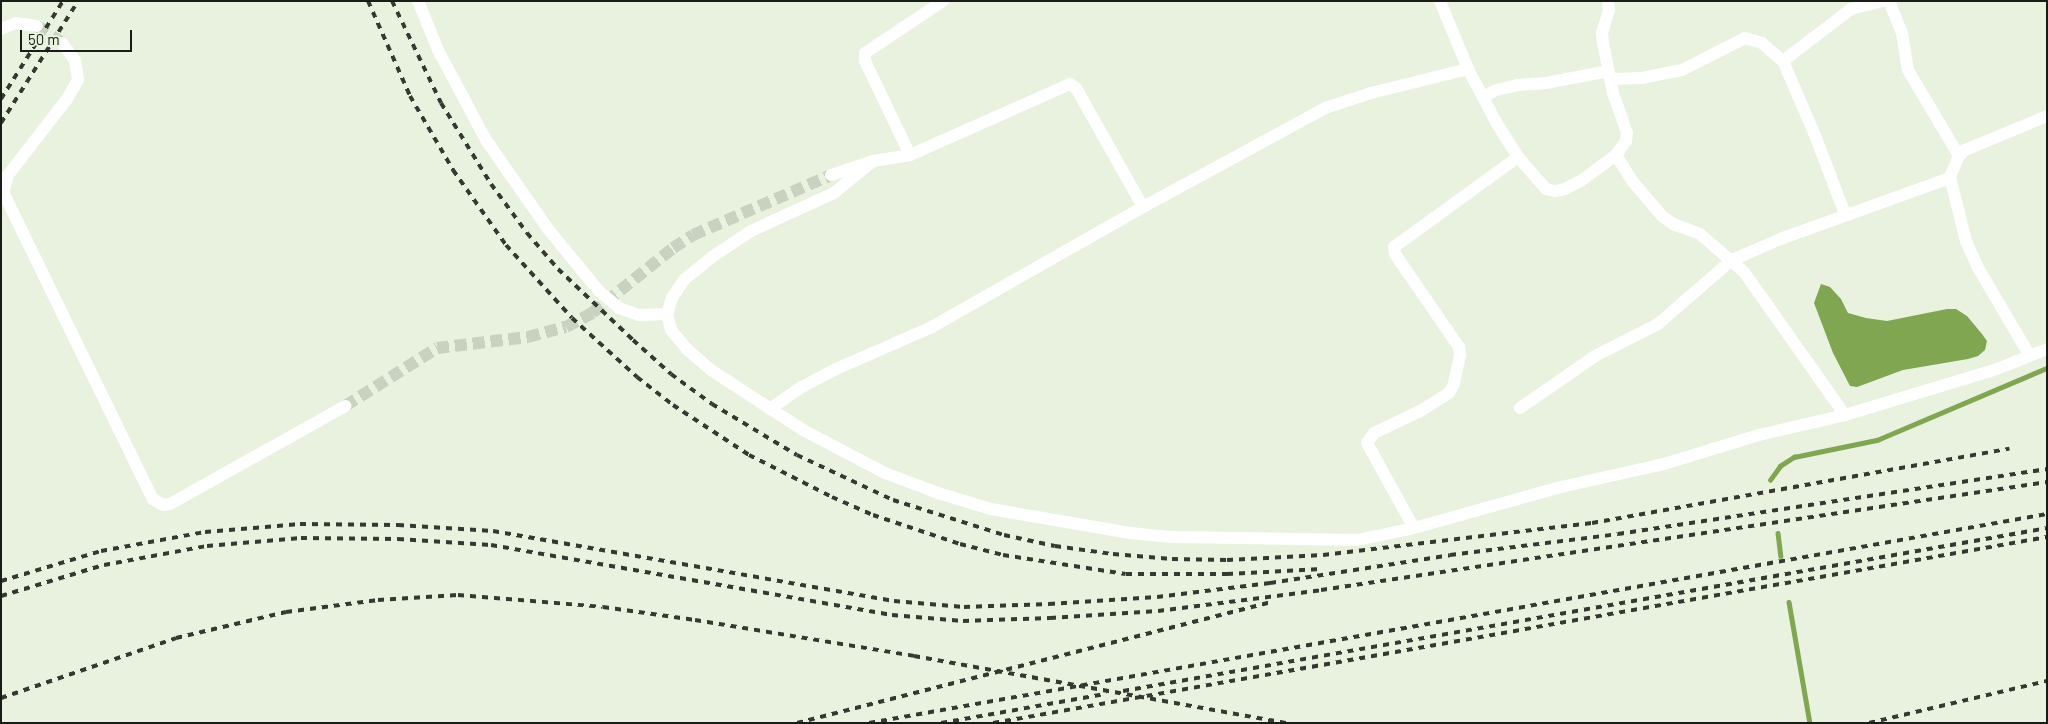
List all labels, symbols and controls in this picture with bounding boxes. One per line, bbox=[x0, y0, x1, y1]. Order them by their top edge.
scale bar bbox=[22, 20, 135, 52]
text: 50 m bbox=[28, 30, 60, 48]

